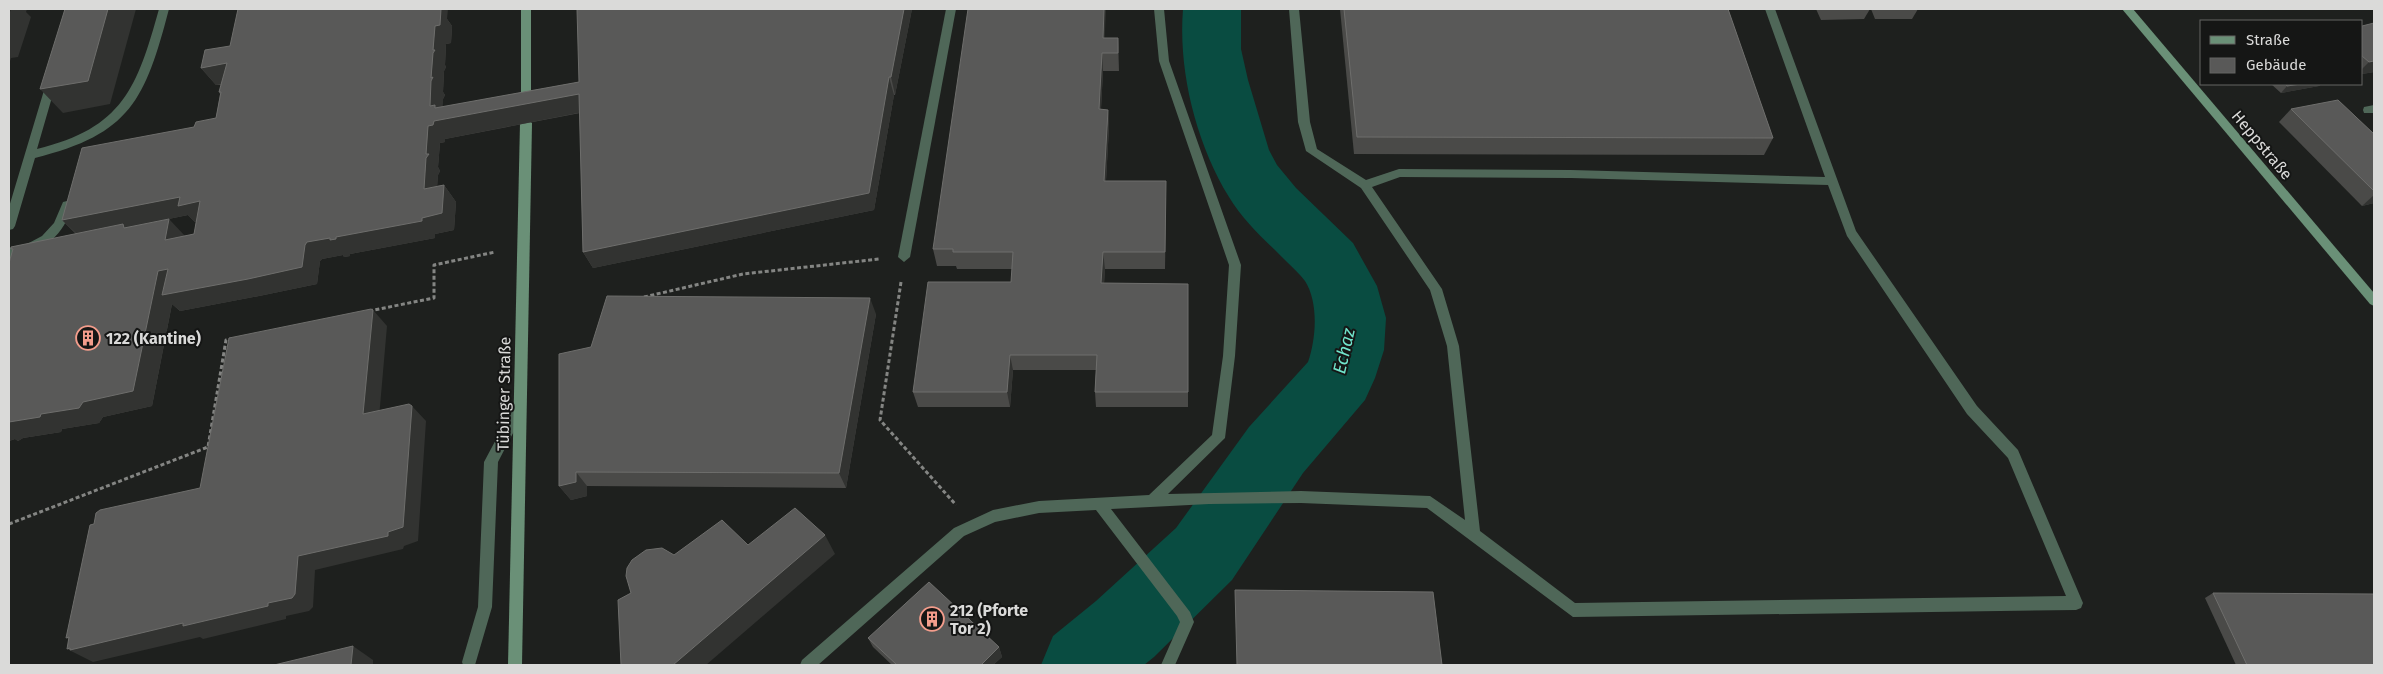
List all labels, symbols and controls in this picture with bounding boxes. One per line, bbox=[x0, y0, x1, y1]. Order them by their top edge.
legend bbox=[2200, 20, 2363, 85]
text: Straße bbox=[2246, 31, 2290, 49]
text: Gebäude bbox=[2246, 56, 2306, 74]
street label: Heppstraße bbox=[2228, 107, 2296, 183]
building icon: 122 (Kantine) bbox=[75, 325, 101, 351]
water label: Echaz bbox=[1328, 326, 1360, 376]
place label: 122 (Kantine) bbox=[106, 329, 201, 348]
street label: Tübinger Straße bbox=[494, 337, 514, 451]
place label: 212 (Pforte Tor 2) bbox=[950, 601, 1028, 638]
building icon: 212 (Pforte Tor 2) bbox=[919, 606, 945, 632]

